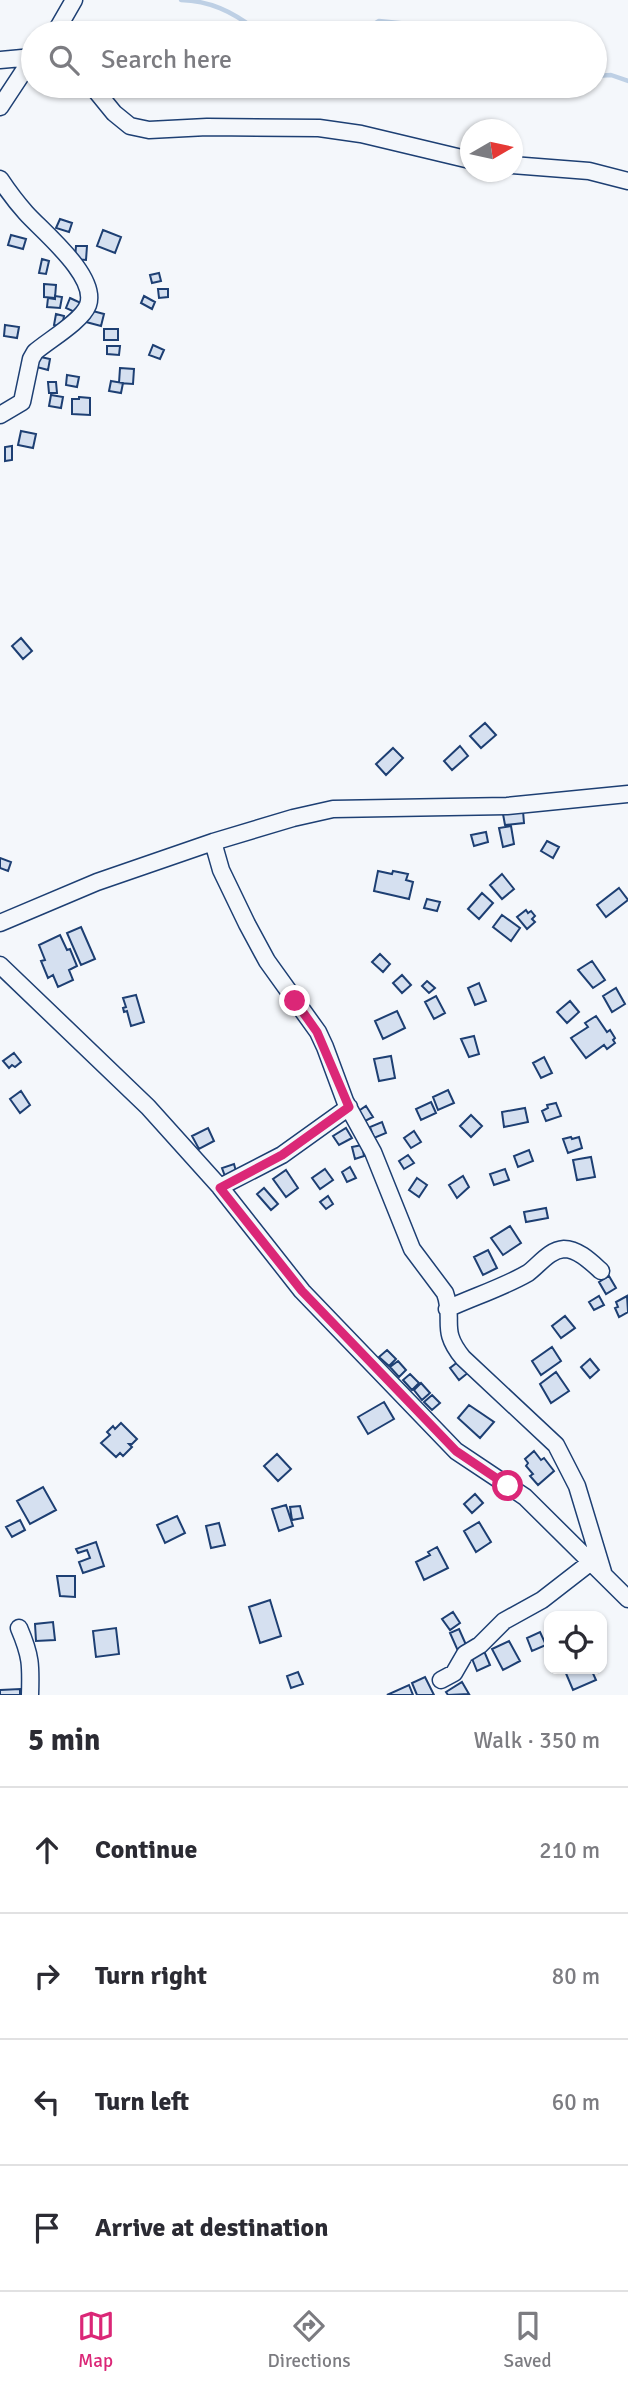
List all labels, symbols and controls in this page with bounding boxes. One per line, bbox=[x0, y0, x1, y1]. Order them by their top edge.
search box bbox=[21, 21, 607, 98]
icon: search bbox=[45, 41, 83, 79]
text: Search here bbox=[101, 44, 232, 76]
north arrow bbox=[460, 119, 523, 182]
route end bbox=[279, 985, 310, 1016]
route start bbox=[492, 1470, 523, 1501]
map controls bbox=[544, 1611, 607, 1674]
button: locate bbox=[544, 1611, 607, 1674]
text: 5 min bbox=[28, 1722, 100, 1759]
text: Walk · 350 m bbox=[474, 1726, 600, 1755]
icon: ahead bbox=[28, 1831, 66, 1869]
text: Continue bbox=[95, 1834, 197, 1866]
text: 210 m bbox=[539, 1836, 600, 1865]
icon: right bbox=[28, 1957, 66, 1995]
text: Turn right bbox=[95, 1960, 207, 1992]
text: 80 m bbox=[552, 1962, 600, 1991]
icon: left bbox=[28, 2083, 66, 2121]
text: Turn left bbox=[95, 2086, 189, 2118]
text: 60 m bbox=[552, 2088, 600, 2117]
icon: arrive bbox=[28, 2209, 66, 2247]
text: Arrive at destination bbox=[95, 2212, 328, 2244]
tab: Map bbox=[77, 2307, 115, 2373]
tab: Directions bbox=[268, 2307, 351, 2373]
tab: Saved bbox=[504, 2307, 551, 2373]

